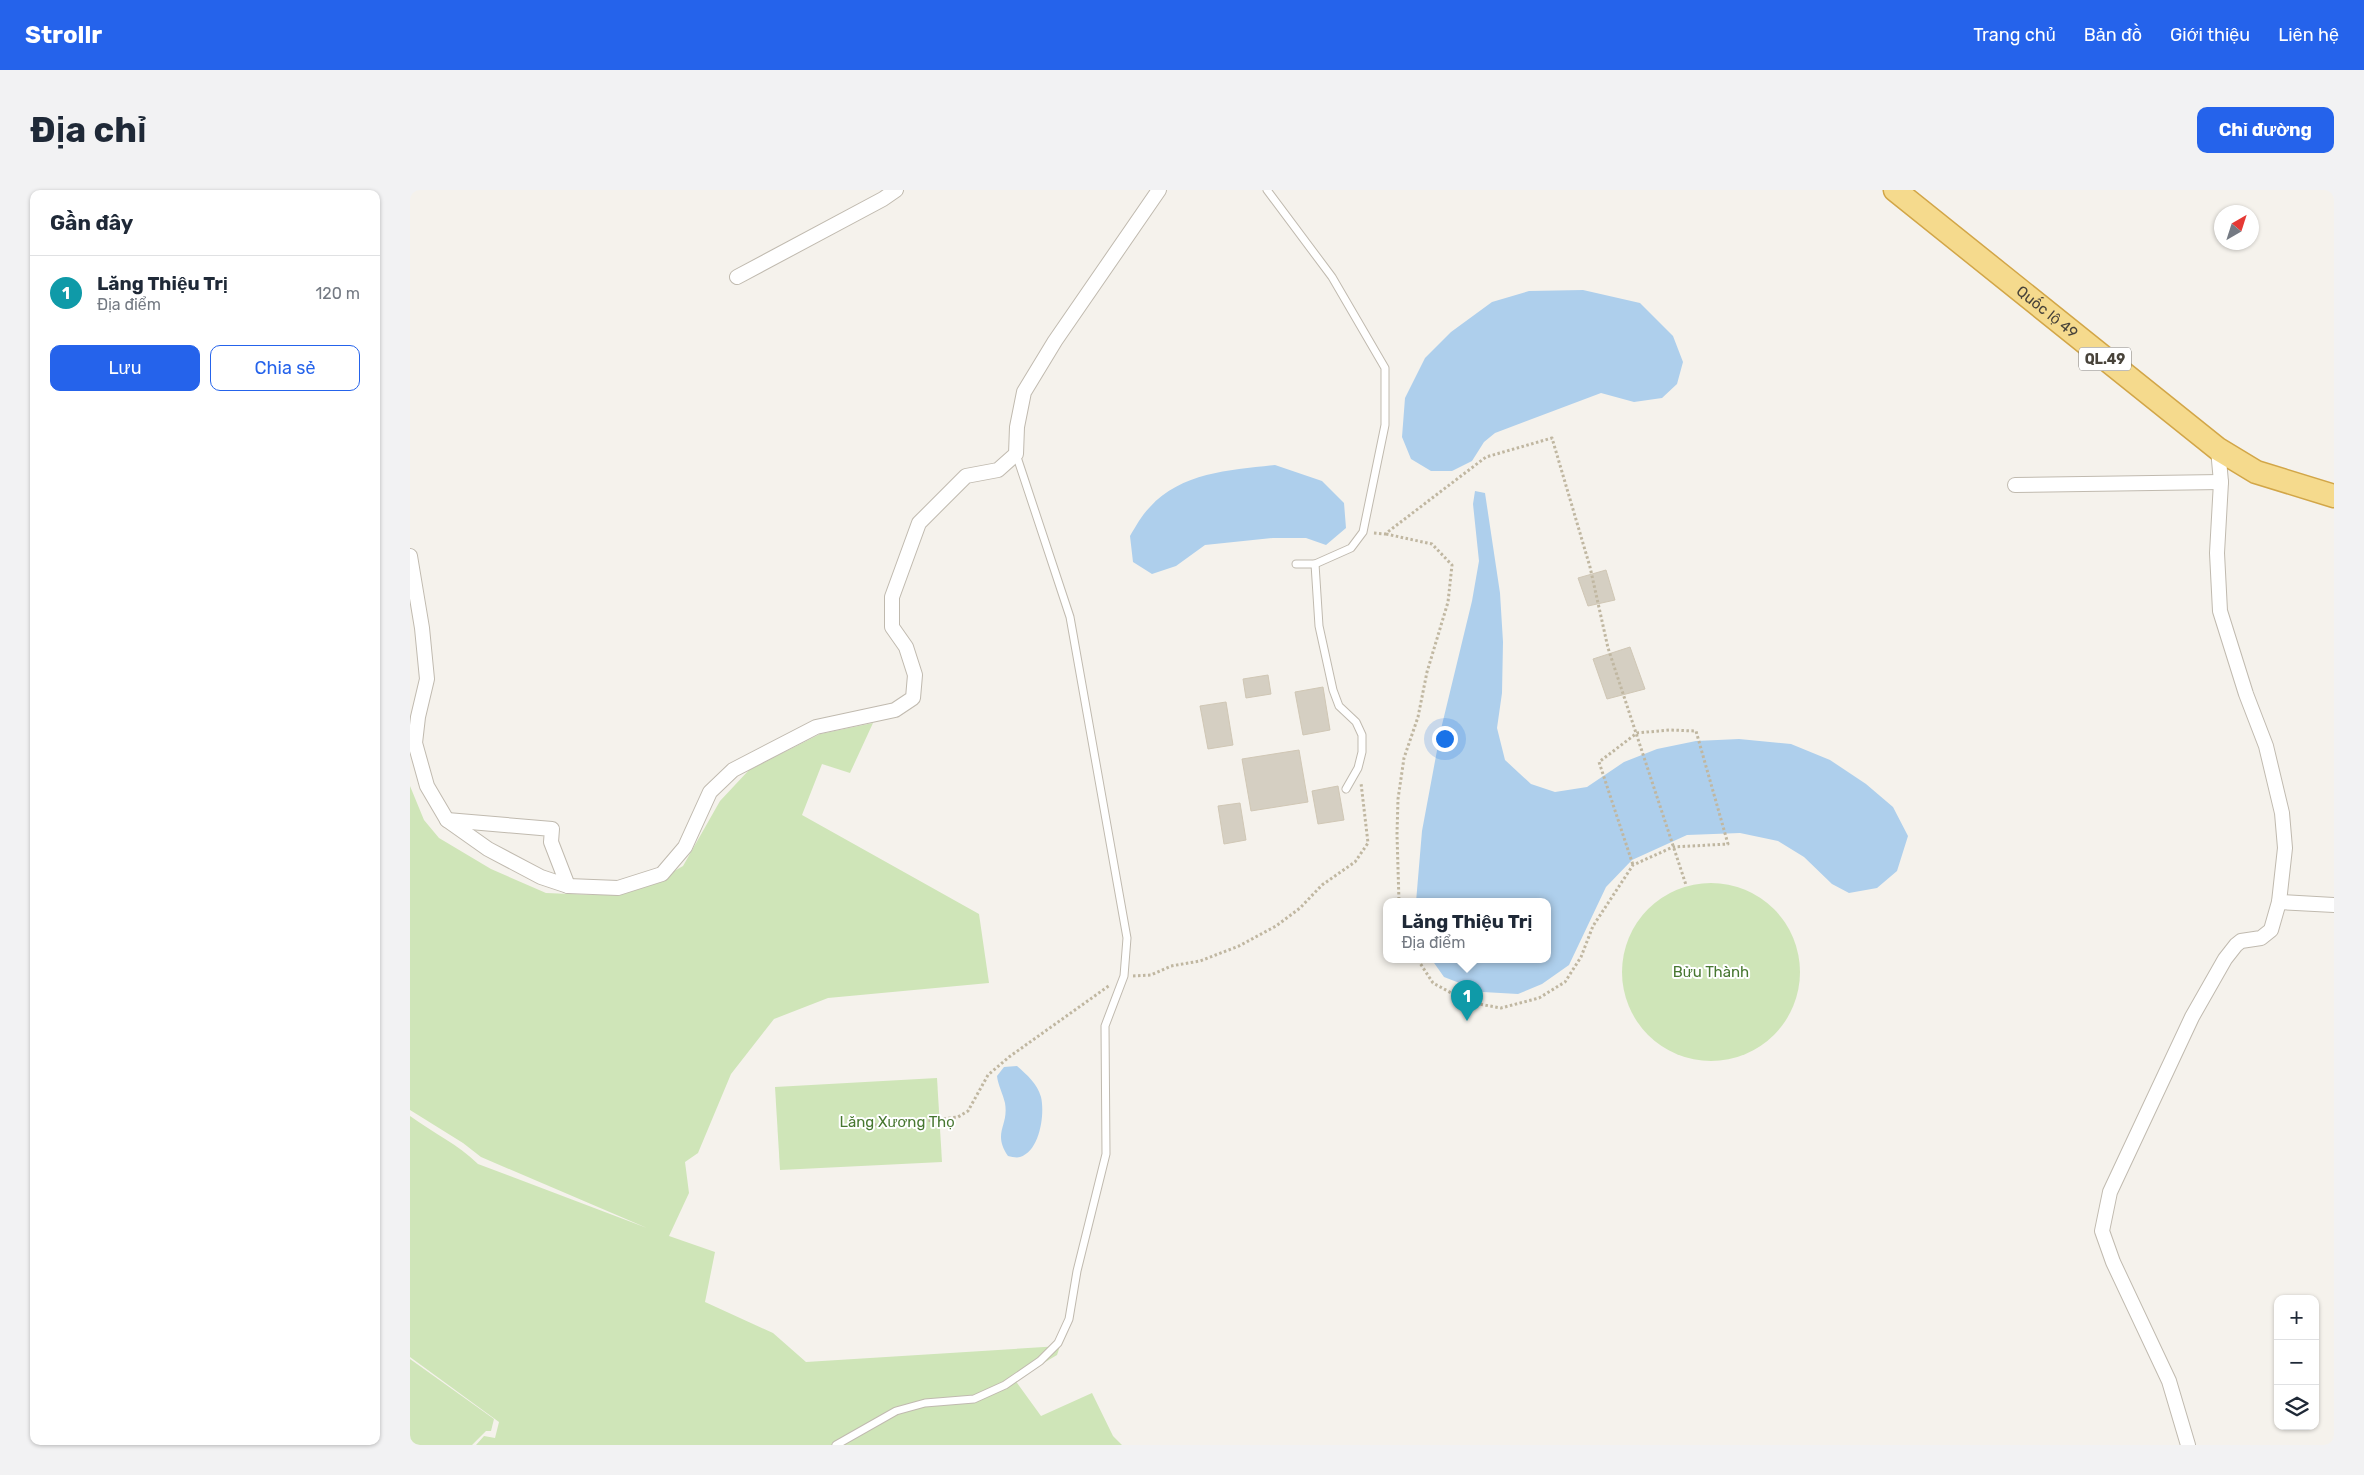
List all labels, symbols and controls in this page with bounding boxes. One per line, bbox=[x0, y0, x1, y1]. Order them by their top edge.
text: Strollr bbox=[25, 21, 102, 49]
text: Trang chủ bbox=[1973, 24, 2056, 46]
text: Bản đồ bbox=[2084, 24, 2142, 46]
text: Giới thiệu bbox=[2170, 24, 2250, 46]
text: Liên hệ bbox=[2278, 24, 2339, 46]
button: Chỉ đường bbox=[2197, 107, 2334, 153]
text: Địa chỉ bbox=[30, 109, 147, 151]
north arrow bbox=[2214, 205, 2259, 250]
text: Gần đây bbox=[50, 210, 133, 235]
text: Lăng Thiệu Trị bbox=[97, 272, 228, 295]
street label: Quốc lộ 49 bbox=[2013, 282, 2082, 342]
text: 1 bbox=[62, 284, 70, 303]
text: 120 m bbox=[315, 284, 360, 303]
text: Địa điểm bbox=[97, 295, 161, 314]
button: Lưu bbox=[50, 345, 200, 391]
button: Chia sẻ bbox=[210, 345, 360, 391]
road number: QL.49 bbox=[2079, 347, 2131, 370]
your location bbox=[1432, 726, 1458, 752]
popup bbox=[1383, 898, 1551, 963]
text: Lăng Thiệu Trị bbox=[1401, 910, 1533, 933]
text: Địa điểm bbox=[1401, 933, 1465, 952]
park label: Bửu Thành bbox=[1673, 963, 1749, 981]
pin: 1 bbox=[1451, 980, 1483, 1021]
park label: Lăng Xương Thọ bbox=[839, 1113, 955, 1131]
map controls bbox=[2274, 1295, 2319, 1430]
button: + bbox=[2274, 1295, 2319, 1340]
button: − bbox=[2274, 1340, 2319, 1385]
button: layers bbox=[2274, 1385, 2319, 1430]

